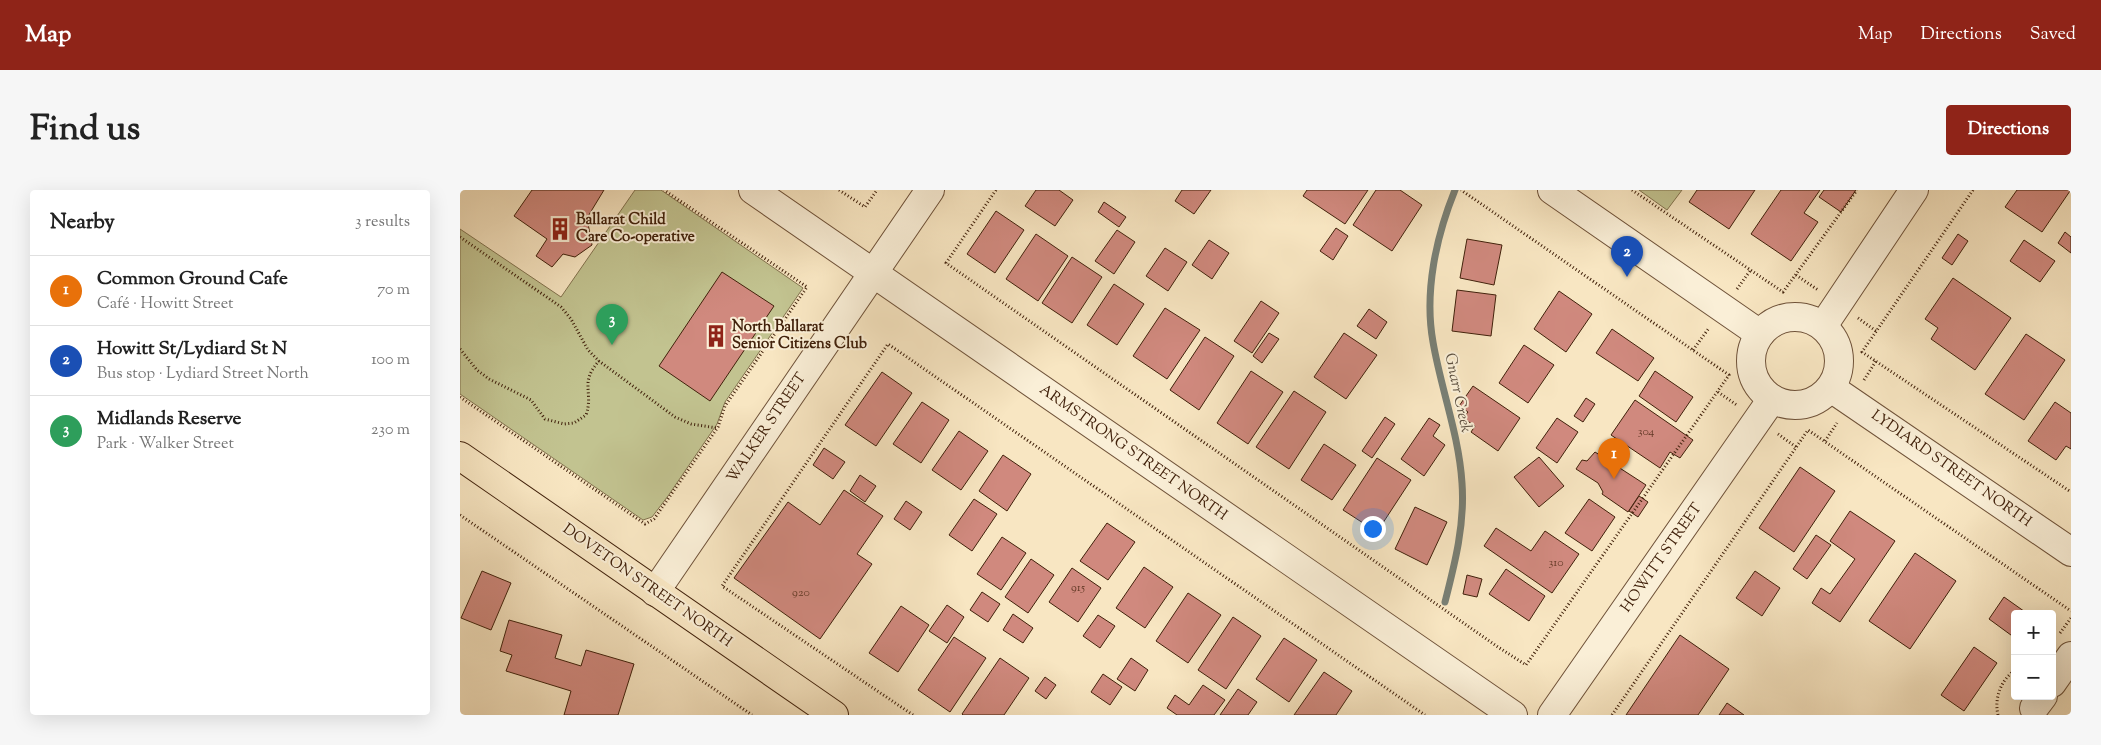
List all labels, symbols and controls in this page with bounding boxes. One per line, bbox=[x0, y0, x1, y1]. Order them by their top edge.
text: Map bbox=[25, 18, 71, 52]
text: Map bbox=[1858, 22, 1893, 48]
text: Directions bbox=[1921, 22, 2002, 48]
text: Saved bbox=[2030, 22, 2076, 48]
text: Find us bbox=[30, 105, 140, 156]
button: Directions bbox=[1946, 105, 2071, 155]
text: Nearby bbox=[50, 208, 115, 238]
place label: Ballarat Child Care Co-operative bbox=[576, 210, 695, 248]
text: 3 results bbox=[355, 211, 410, 234]
building icon: Ballarat Child Care Co-operative bbox=[547, 216, 573, 242]
pin: 2 bbox=[1611, 236, 1643, 277]
text: Common Ground Cafe bbox=[97, 266, 288, 293]
text: 1 bbox=[63, 279, 69, 302]
text: 70 m bbox=[377, 279, 410, 302]
text: Café · Howitt Street bbox=[97, 293, 234, 316]
pin: 3 bbox=[596, 304, 628, 345]
place label: North Ballarat Senior Citizens Club bbox=[732, 317, 867, 355]
building icon: North Ballarat Senior Citizens Club bbox=[703, 323, 729, 349]
text: Howitt St/Lydiard St N bbox=[97, 336, 287, 363]
text: 2 bbox=[62, 349, 70, 372]
text: 100 m bbox=[371, 349, 410, 372]
water label: Gnarr Creek bbox=[1437, 351, 1477, 435]
text: Bus stop · Lydiard Street North bbox=[97, 363, 309, 386]
street label: WALKER STREET bbox=[722, 368, 812, 487]
street label: ARMSTRONG STREET NORTH bbox=[1035, 380, 1231, 526]
street label: LYDIARD STREET NORTH bbox=[1866, 405, 2036, 533]
text: Midlands Reserve bbox=[97, 406, 241, 433]
text: 3 bbox=[63, 419, 69, 442]
text: 230 m bbox=[371, 419, 410, 442]
house number: 304 bbox=[1638, 423, 1654, 441]
text: Park · Walker Street bbox=[97, 433, 234, 456]
pin: 1 bbox=[1598, 438, 1630, 479]
street label: HOWITT STREET bbox=[1616, 499, 1708, 617]
your location bbox=[1360, 516, 1386, 542]
street label: DOVETON STREET NORTH bbox=[558, 519, 736, 653]
house number: 310 bbox=[1548, 554, 1564, 572]
house number: 915 bbox=[1071, 579, 1085, 597]
house number: 920 bbox=[792, 584, 810, 602]
map controls bbox=[2011, 610, 2056, 700]
button: + bbox=[2011, 610, 2056, 655]
button: − bbox=[2011, 655, 2056, 700]

